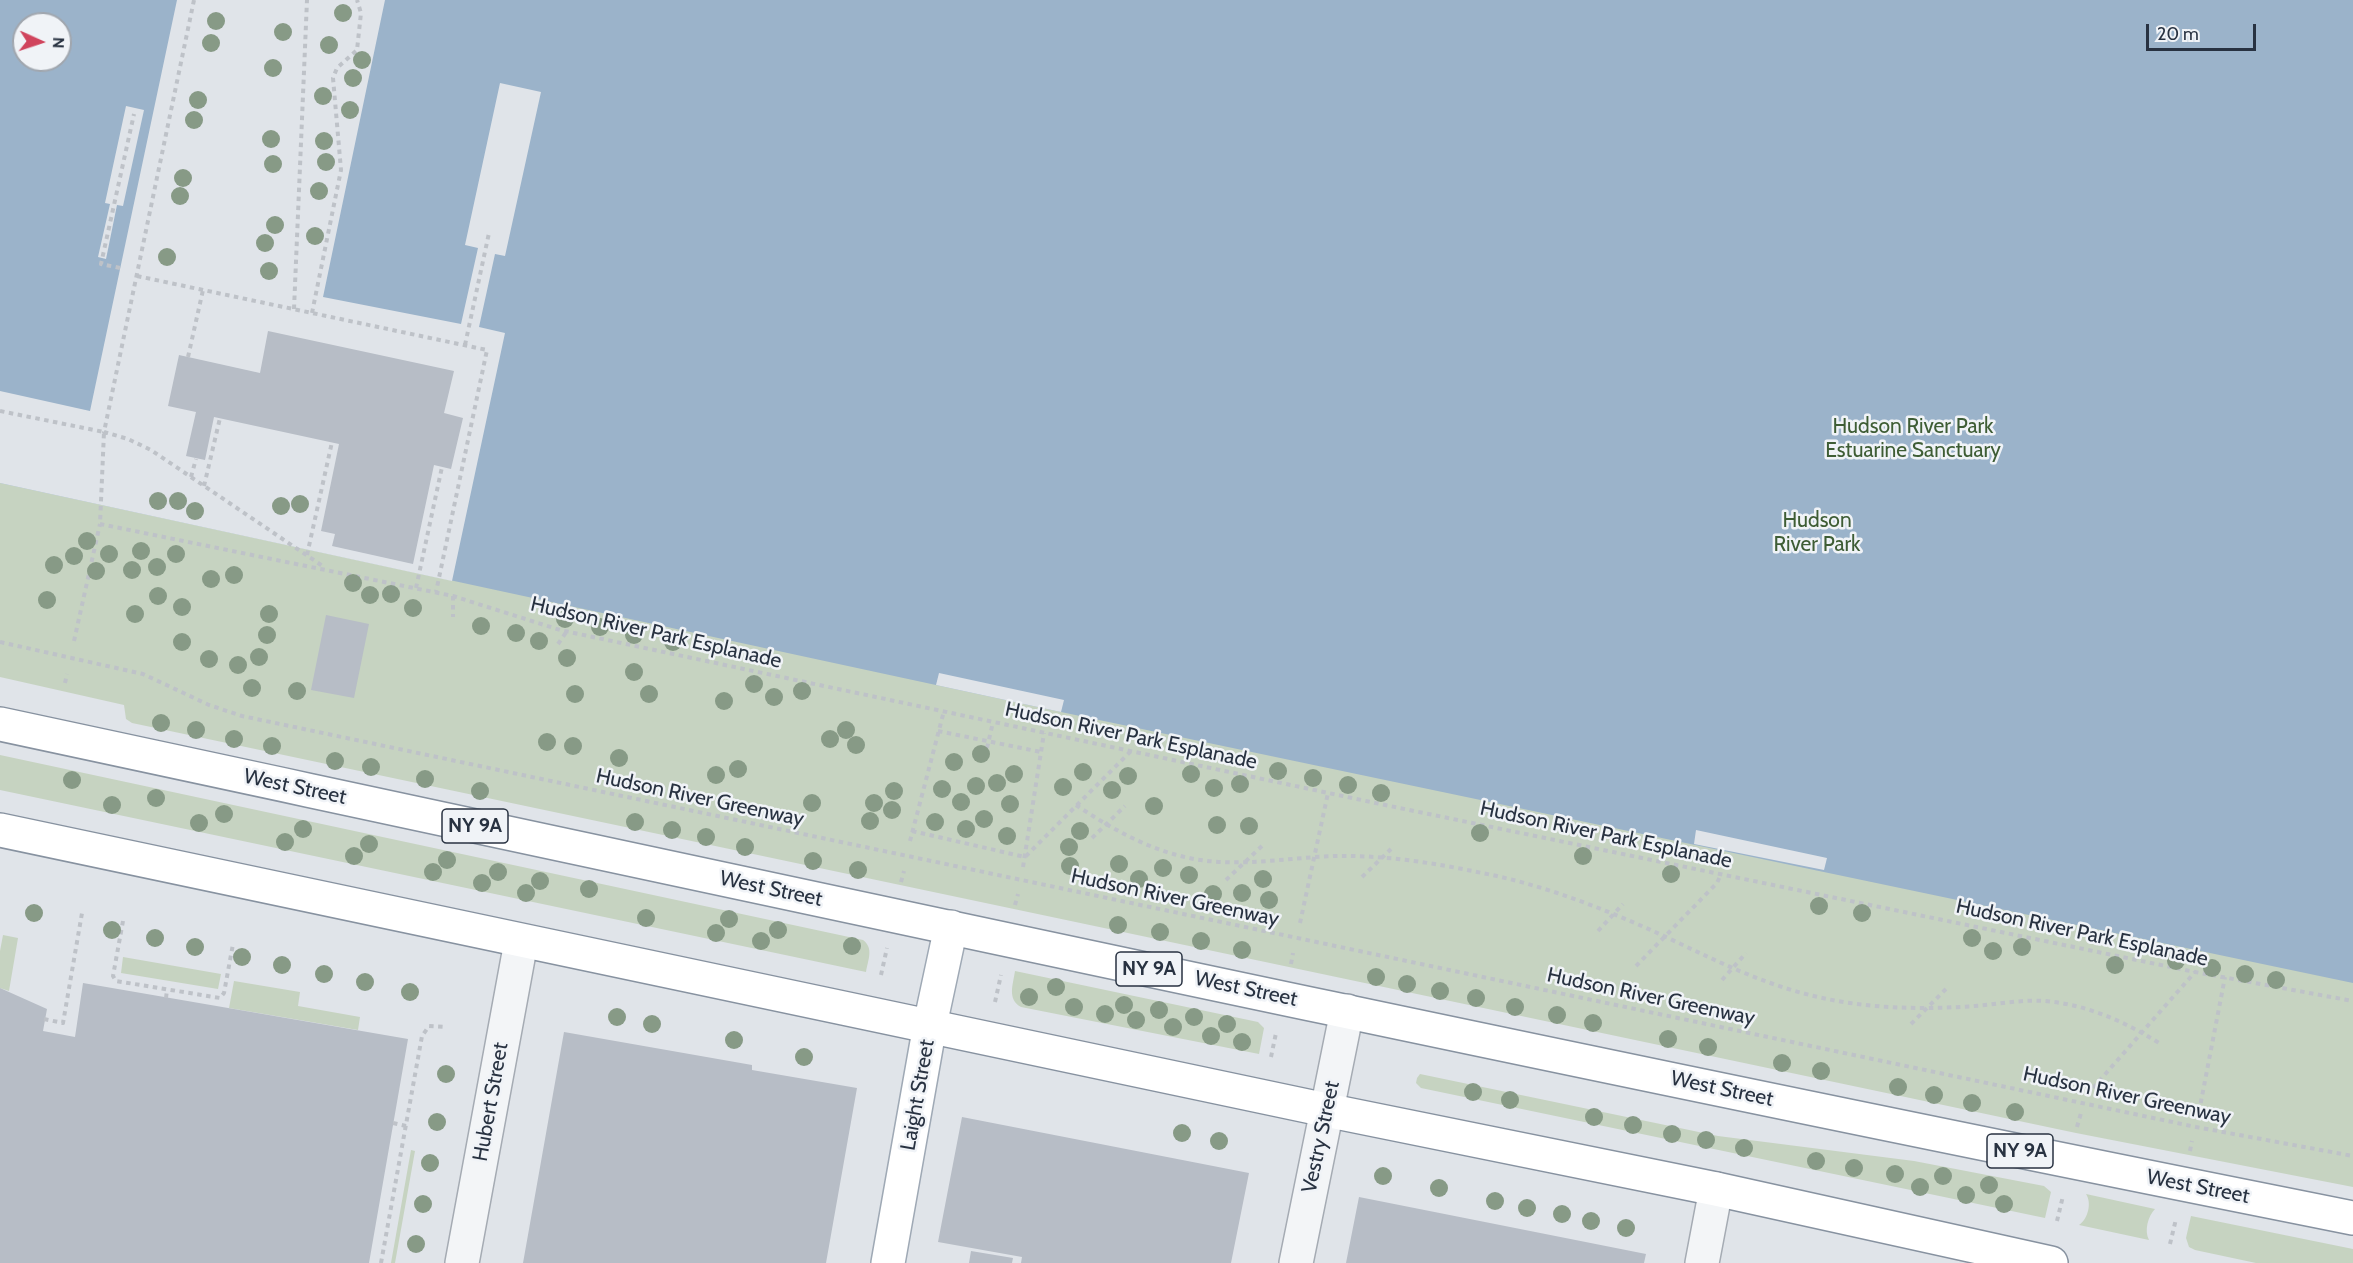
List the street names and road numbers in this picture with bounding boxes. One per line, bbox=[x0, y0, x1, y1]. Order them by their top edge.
street label: Hudson River Park Esplanade bbox=[528, 592, 784, 674]
street label: Hudson River Park Esplanade bbox=[1003, 697, 1259, 775]
street label: West Street bbox=[241, 764, 349, 810]
street label: Hudson River Greenway bbox=[594, 764, 806, 832]
street label: Hudson River Park Esplanade bbox=[1478, 796, 1734, 874]
road number: NY 9A bbox=[442, 809, 508, 843]
street label: Hudson River Greenway bbox=[1069, 864, 1281, 932]
street label: West Street bbox=[717, 866, 825, 912]
street label: Hudson River Park Esplanade bbox=[1954, 894, 2210, 972]
road number: NY 9A bbox=[1116, 952, 1182, 986]
street label: Hudson River Greenway bbox=[1545, 963, 1757, 1031]
street label: West Street bbox=[1192, 966, 1300, 1012]
street label: Laight Street bbox=[896, 1037, 940, 1153]
street label: Hubert Street bbox=[468, 1041, 514, 1163]
street label: Hudson River Greenway bbox=[2021, 1062, 2233, 1130]
street label: West Street bbox=[1668, 1066, 1776, 1112]
street label: Vestry Street bbox=[1297, 1079, 1345, 1195]
road number: NY 9A bbox=[1987, 1134, 2053, 1168]
street label: West Street bbox=[2144, 1165, 2252, 1209]

